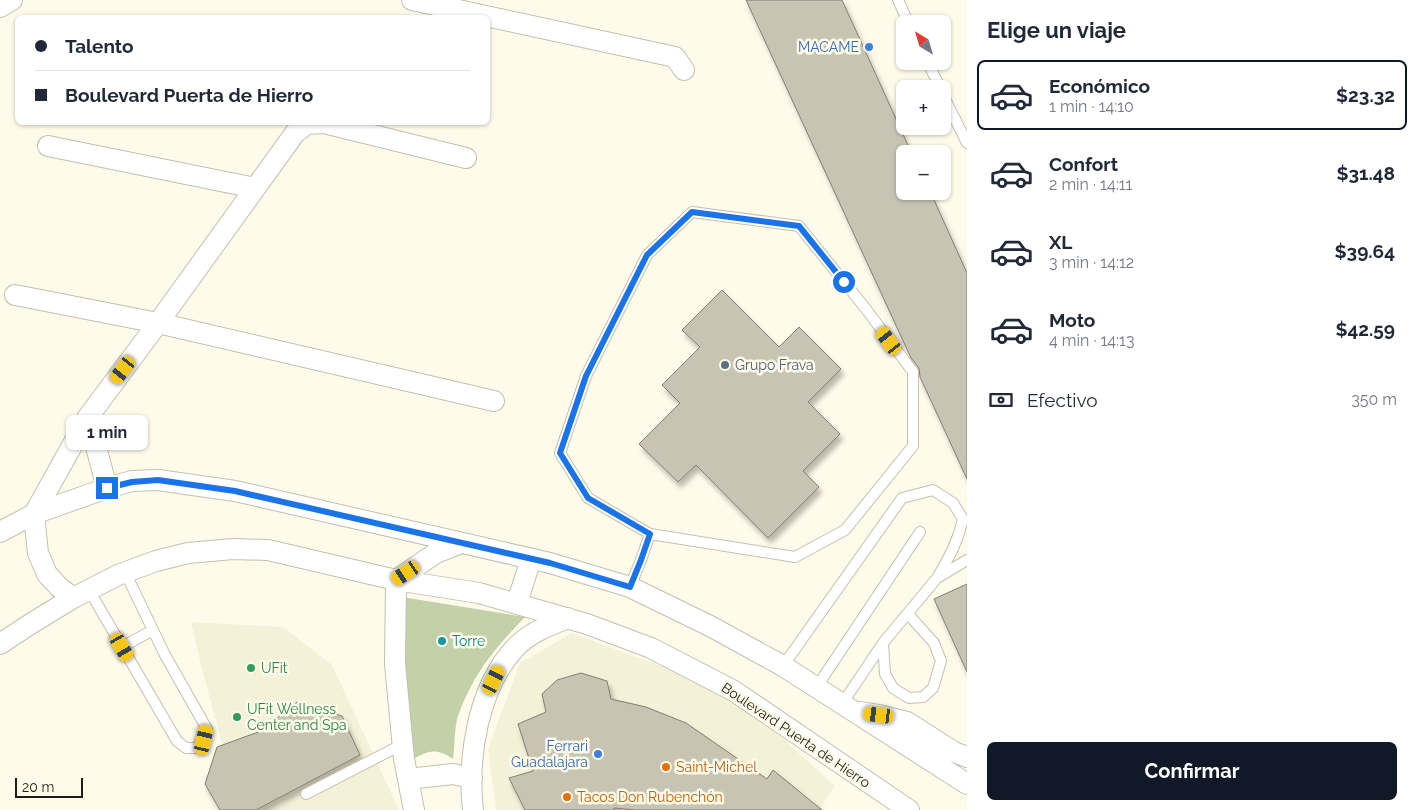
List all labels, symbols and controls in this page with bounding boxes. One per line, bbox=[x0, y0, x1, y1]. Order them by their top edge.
north arrow bbox=[896, 15, 951, 70]
map controls bbox=[896, 15, 951, 200]
text: Elige un viaje bbox=[987, 17, 1126, 43]
text: Talento bbox=[65, 35, 134, 57]
place label: MACAME bbox=[798, 39, 859, 55]
marker: MACAME bbox=[863, 41, 875, 53]
icon: car bbox=[989, 73, 1034, 118]
text: Económico bbox=[1049, 75, 1150, 97]
button: + bbox=[896, 80, 951, 135]
text: Boulevard Puerta de Hierro bbox=[65, 84, 313, 106]
text: $23.32 bbox=[1336, 84, 1395, 106]
text: 1 min · 14:10 bbox=[1049, 97, 1134, 116]
button: − bbox=[896, 145, 951, 200]
icon: car bbox=[989, 151, 1034, 196]
text: Confort bbox=[1049, 153, 1118, 175]
text: $31.48 bbox=[1336, 162, 1395, 184]
text: 2 min · 14:11 bbox=[1049, 175, 1132, 194]
icon: car bbox=[989, 229, 1034, 274]
text: XL bbox=[1049, 231, 1072, 253]
text: $39.64 bbox=[1335, 240, 1395, 262]
text: 3 min · 14:12 bbox=[1049, 253, 1134, 272]
route start bbox=[833, 271, 855, 293]
icon: car bbox=[989, 307, 1034, 352]
text: Moto bbox=[1049, 309, 1095, 331]
text: $42.59 bbox=[1335, 318, 1395, 340]
car bbox=[873, 325, 904, 357]
text: 4 min · 14:13 bbox=[1049, 331, 1135, 350]
car bbox=[107, 354, 138, 386]
place label: Grupo Frava bbox=[735, 357, 814, 373]
marker: Grupo Frava bbox=[719, 359, 731, 371]
icon: cash bbox=[987, 386, 1015, 414]
text: Efectivo bbox=[1027, 389, 1098, 411]
text: 350 m bbox=[1351, 390, 1397, 409]
callout: 1 min bbox=[66, 416, 148, 450]
text: 1 min bbox=[87, 423, 127, 442]
route end bbox=[96, 477, 118, 499]
car bbox=[389, 558, 422, 588]
car bbox=[108, 630, 135, 664]
place label: Torre bbox=[452, 633, 485, 649]
marker: Torre bbox=[436, 635, 448, 647]
place label: UFit bbox=[261, 660, 288, 676]
marker: UFit bbox=[245, 662, 257, 674]
car bbox=[480, 663, 507, 697]
street label: Boulevard Puerta de Hierro bbox=[719, 679, 873, 791]
place label: UFit Wellness Center and Spa bbox=[247, 701, 347, 733]
car bbox=[863, 706, 894, 724]
marker: UFit Wellness Center and Spa bbox=[231, 711, 243, 723]
car bbox=[193, 724, 214, 756]
place label: Ferrari Guadalajara bbox=[511, 738, 588, 770]
button: Confirmar bbox=[987, 742, 1397, 800]
marker: Ferrari Guadalajara bbox=[592, 748, 604, 760]
place label: Saint-Michel bbox=[676, 759, 757, 775]
marker: Saint-Michel bbox=[660, 761, 672, 773]
scale bar bbox=[15, 775, 82, 798]
text: 20 m bbox=[22, 779, 54, 795]
place label: Tacos Don Rubenchón bbox=[577, 789, 723, 805]
marker: Tacos Don Rubenchón bbox=[561, 791, 573, 803]

